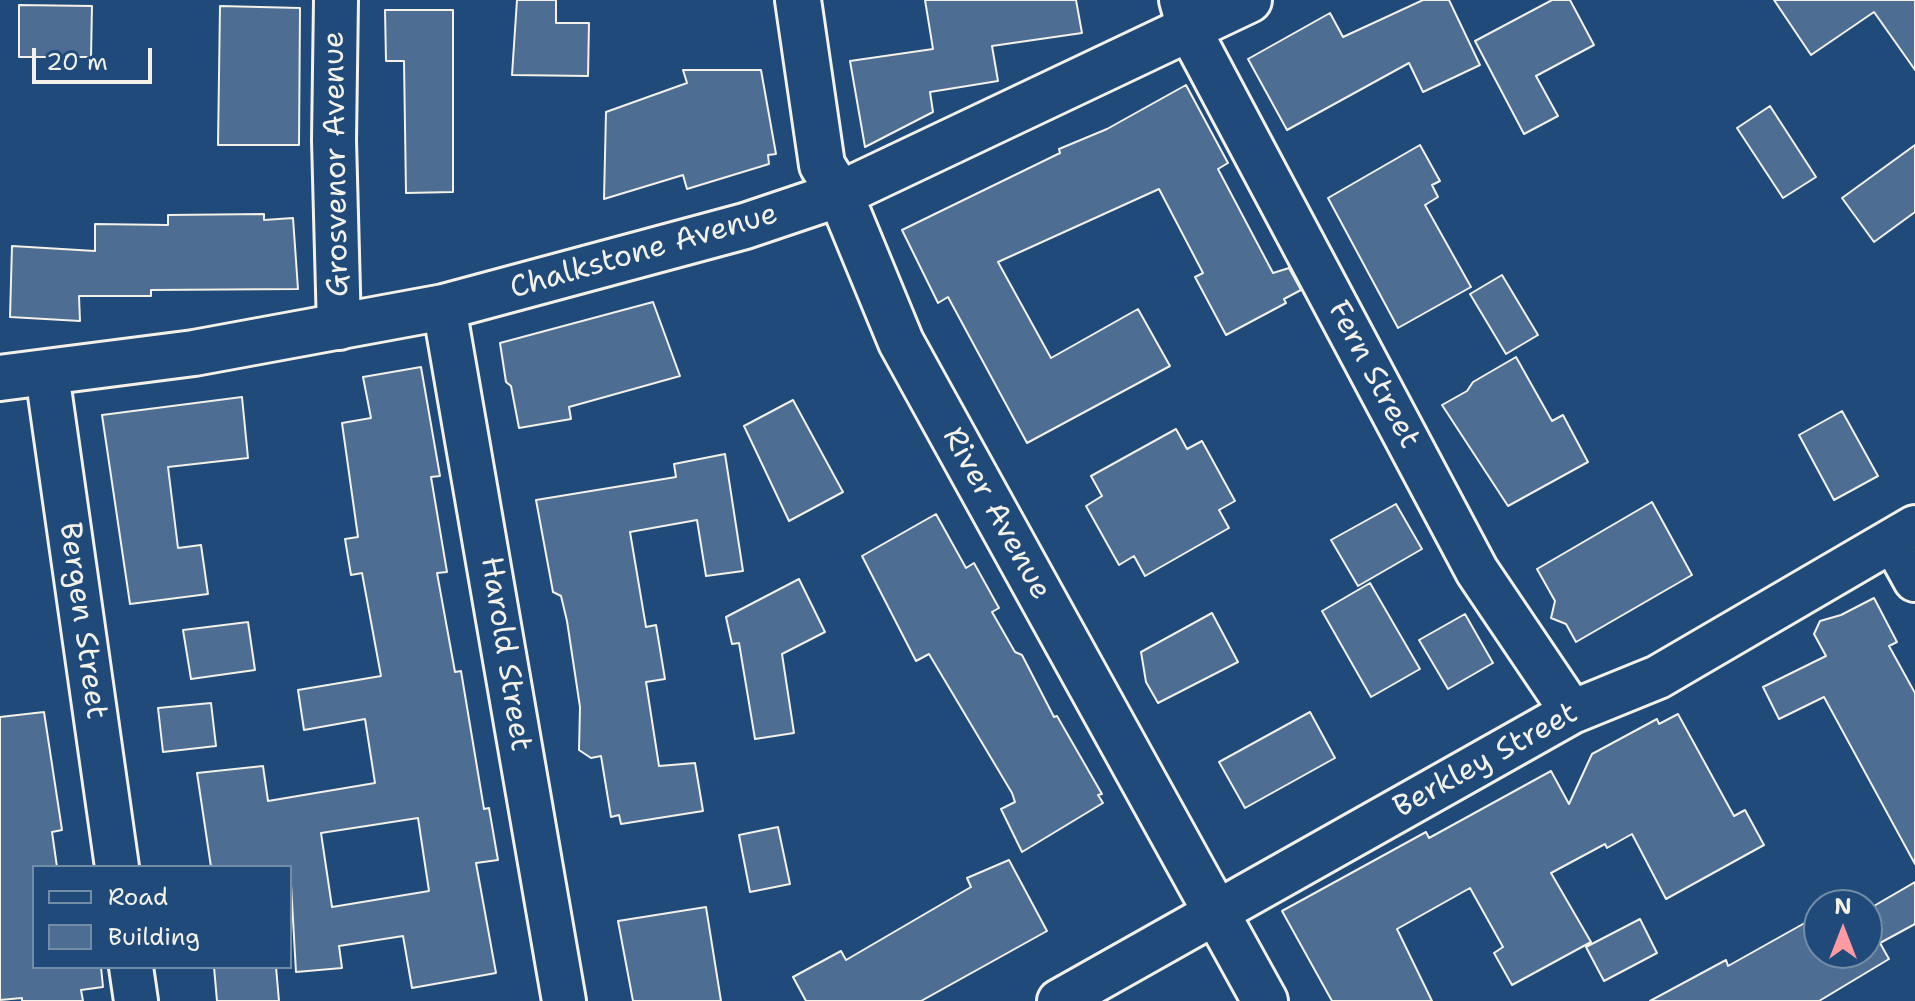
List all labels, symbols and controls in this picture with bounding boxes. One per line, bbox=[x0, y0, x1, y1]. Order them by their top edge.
street label: Grosvenor Avenue bbox=[317, 31, 357, 297]
scale bar bbox=[36, 32, 156, 82]
text: 20 m bbox=[46, 46, 108, 78]
street label: Chalkstone Avenue bbox=[506, 197, 782, 307]
street label: Fern Street bbox=[1319, 295, 1427, 455]
street label: River Avenue bbox=[934, 422, 1058, 606]
street label: Bergen Street bbox=[50, 520, 114, 722]
street label: Harold Street bbox=[472, 554, 538, 754]
street label: Berkley Street bbox=[1388, 696, 1584, 826]
legend bbox=[32, 865, 292, 969]
text: Road bbox=[108, 881, 168, 913]
north arrow bbox=[1803, 889, 1883, 969]
text: N bbox=[1834, 892, 1852, 921]
text: Building bbox=[108, 921, 200, 953]

